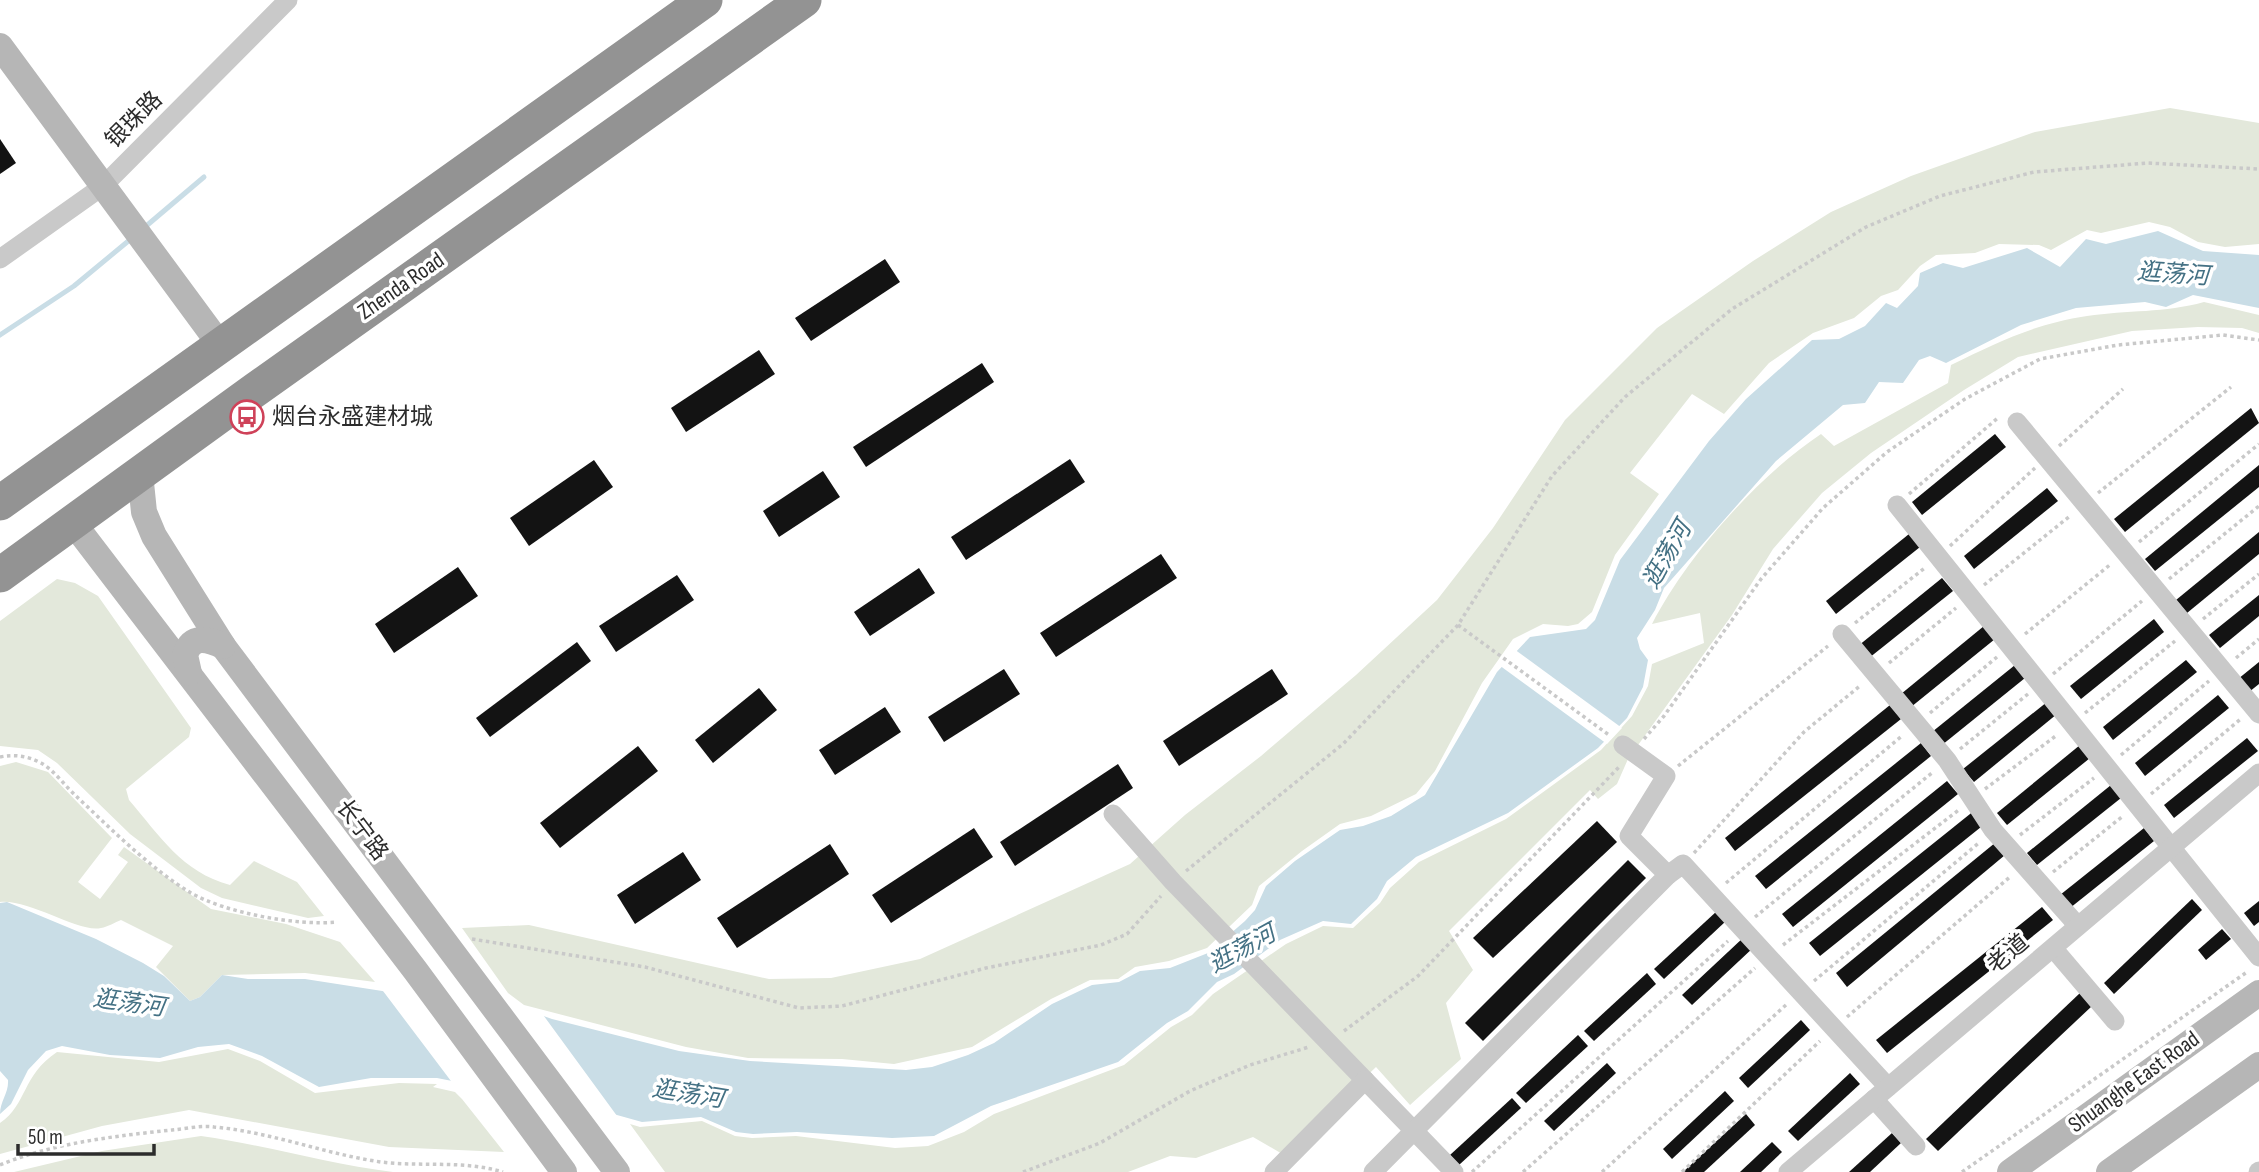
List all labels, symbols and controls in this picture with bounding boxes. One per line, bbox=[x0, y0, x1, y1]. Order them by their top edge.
street label: 银珠路 bbox=[100, 86, 168, 154]
street label: Zhenda Road bbox=[352, 246, 450, 326]
water label: 逛荡河 bbox=[2136, 257, 2214, 291]
bus stop icon: 烟台永盛建材城 bbox=[228, 398, 266, 436]
place label: 烟台永盛建材城 bbox=[272, 403, 433, 431]
water label: 逛荡河 bbox=[1636, 513, 1700, 593]
street label: 长宁路 bbox=[330, 794, 394, 866]
water label: 逛荡河 bbox=[1203, 917, 1284, 979]
street label: 老道 bbox=[1981, 928, 2035, 980]
water label: 逛荡河 bbox=[91, 984, 171, 1023]
street label: Shuanghe East Road bbox=[2063, 1025, 2205, 1139]
water label: 逛荡河 bbox=[650, 1074, 730, 1115]
scale bar bbox=[18, 1112, 154, 1156]
text: 50 m bbox=[28, 1125, 63, 1150]

